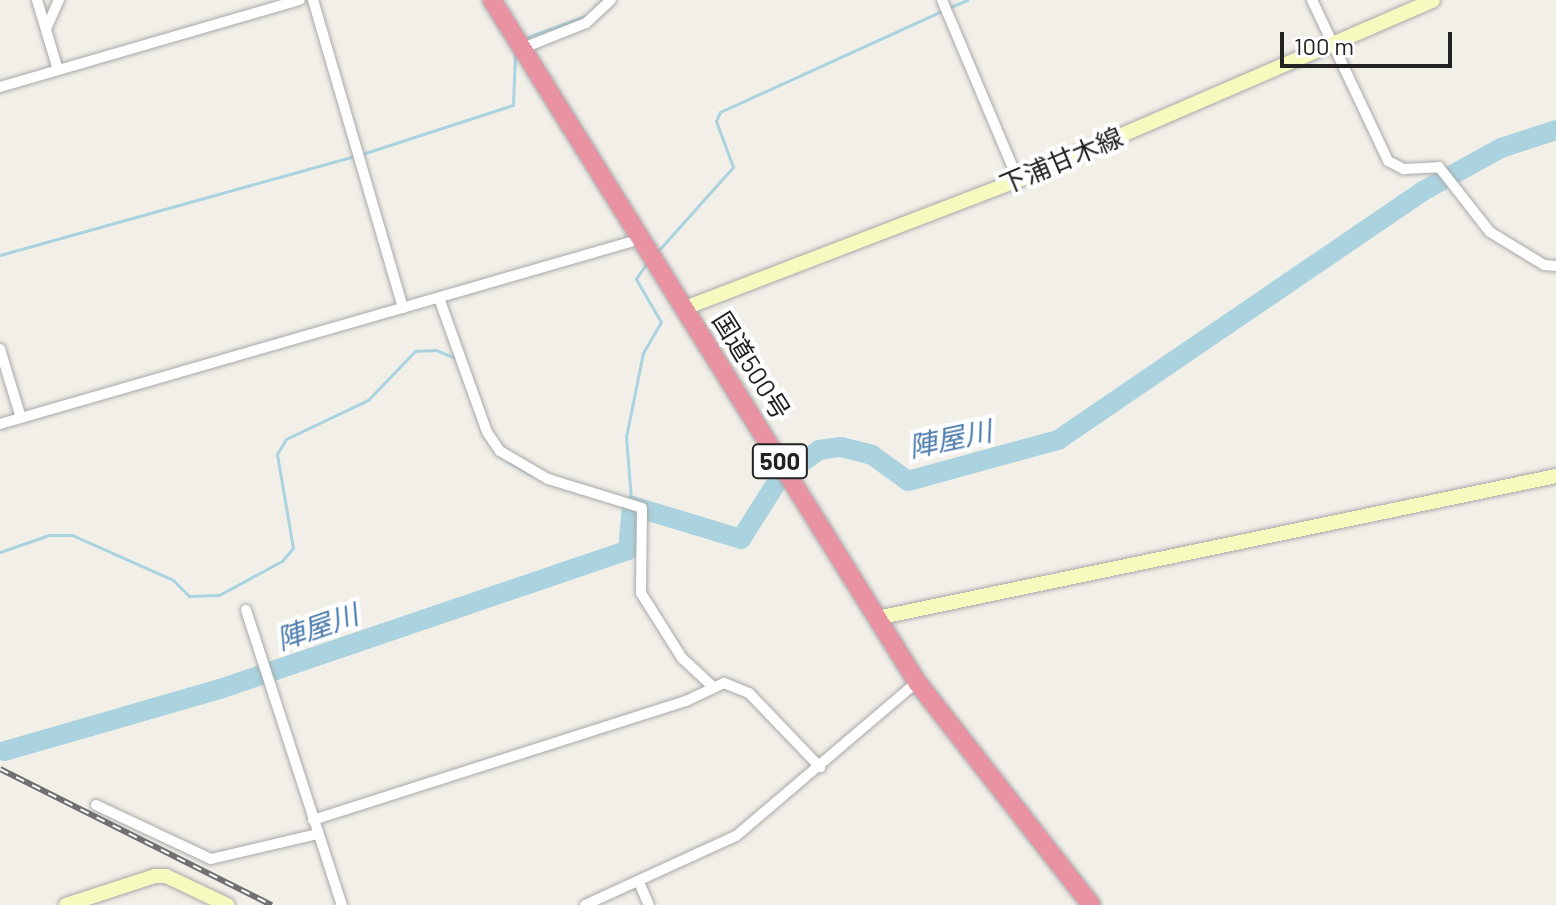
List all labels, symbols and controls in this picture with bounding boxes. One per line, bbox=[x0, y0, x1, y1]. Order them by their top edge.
scale bar bbox=[1284, 16, 1456, 66]
text: 100 m bbox=[1294, 31, 1354, 60]
street label: 下浦甘木線 bbox=[995, 120, 1127, 200]
street label: 国道500号 bbox=[707, 306, 797, 424]
water label: 陣屋川 bbox=[905, 413, 995, 463]
road number: 500 bbox=[750, 441, 810, 481]
water label: 陣屋川 bbox=[272, 596, 362, 656]

